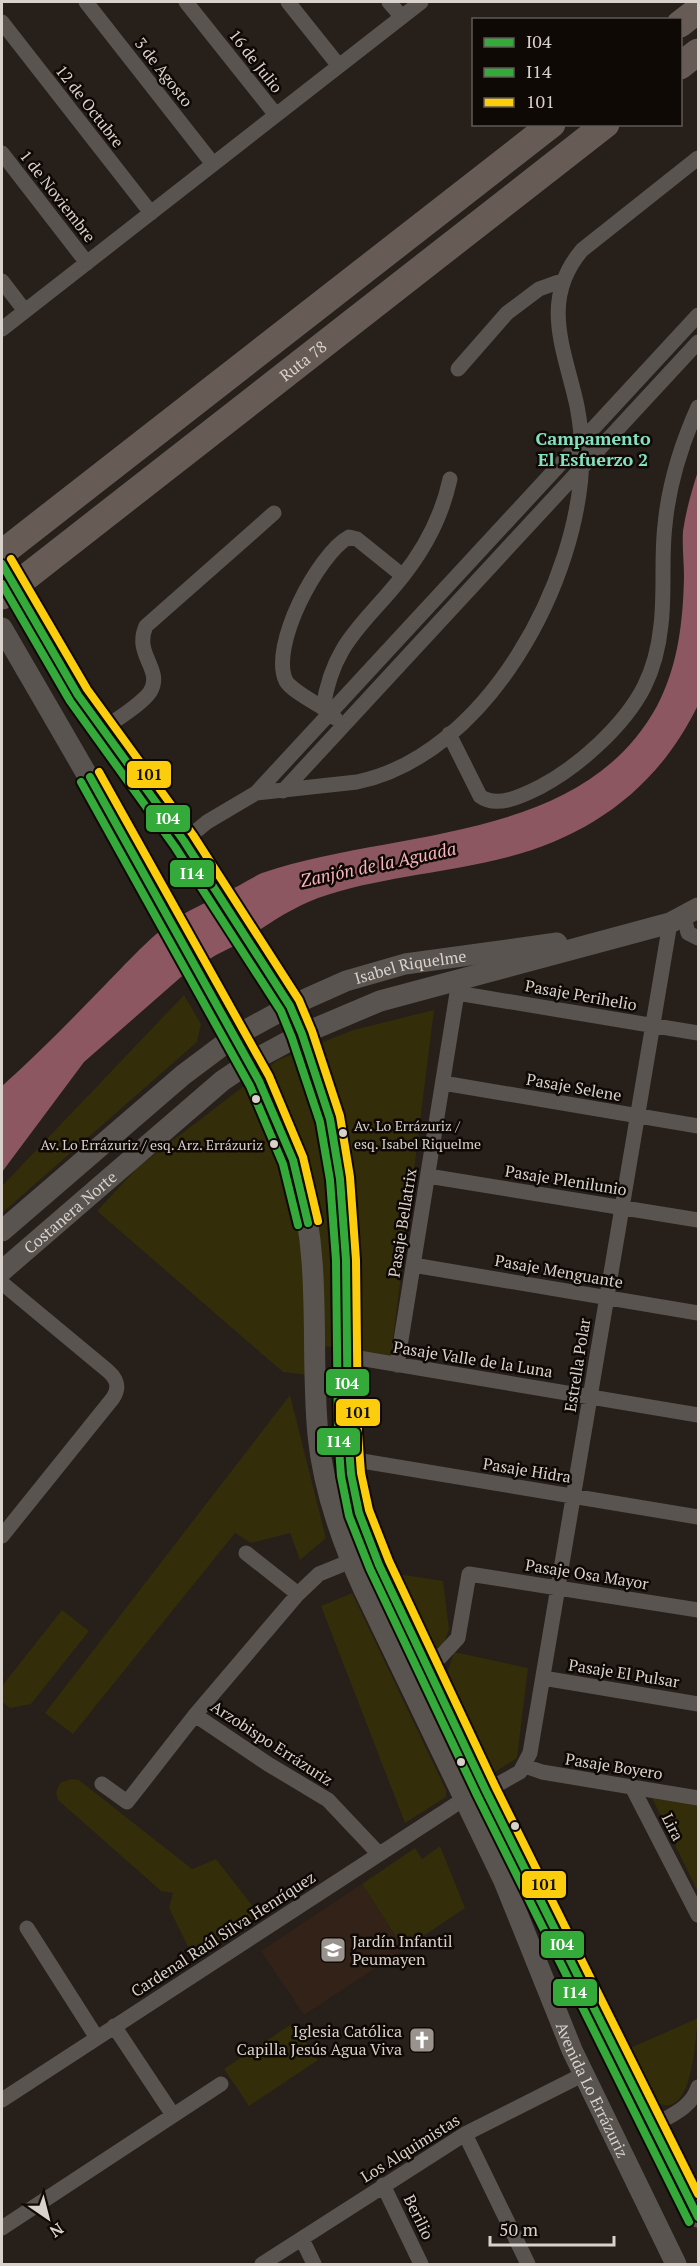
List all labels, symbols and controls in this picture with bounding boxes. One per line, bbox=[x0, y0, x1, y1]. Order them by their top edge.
legend bbox=[472, 18, 682, 126]
street label: 16 de Julio bbox=[224, 25, 288, 97]
text: I04 bbox=[526, 29, 552, 53]
street label: 3 de Agosto bbox=[130, 33, 198, 111]
text: I14 bbox=[526, 59, 552, 83]
street label: 12 de Octubre bbox=[51, 60, 129, 152]
text: 101 bbox=[526, 89, 555, 113]
street label: 1 de Noviembre bbox=[15, 145, 101, 247]
street label: Ruta 78 bbox=[275, 335, 331, 386]
district label: Campamento El Esfuerzo 2 bbox=[535, 426, 651, 471]
line badge: 101 bbox=[126, 760, 172, 789]
text: 101 bbox=[135, 763, 163, 785]
line badge: I04 bbox=[145, 804, 191, 833]
text: I04 bbox=[156, 807, 180, 829]
water label: Zanjón de la Aguada bbox=[298, 836, 458, 892]
line badge: I14 bbox=[169, 859, 215, 888]
text: I14 bbox=[180, 862, 204, 884]
street label: Isabel Riquelme bbox=[352, 945, 468, 989]
street label: Pasaje Perihelio bbox=[523, 974, 639, 1016]
street label: Pasaje Selene bbox=[525, 1068, 623, 1106]
unlabelled marker bbox=[250, 1093, 262, 1105]
place label: Av. Lo Errázuriz / esq. Isabel Riquelme bbox=[354, 1116, 481, 1153]
marker: Av. Lo Errázuriz / esq. Isabel Riquelme bbox=[337, 1127, 349, 1139]
place label: Av. Lo Errázuriz / esq. Arz. Errázuriz bbox=[40, 1135, 263, 1154]
marker: Av. Lo Errázuriz / esq. Arz. Errázuriz bbox=[268, 1138, 280, 1150]
street label: Pasaje Plenilunio bbox=[504, 1160, 629, 1201]
street label: Costanera Norte bbox=[19, 1166, 121, 1258]
street label: Pasaje Bellatrix bbox=[383, 1166, 422, 1279]
street label: Pasaje Menguante bbox=[493, 1249, 625, 1293]
street label: Estrella Polar bbox=[559, 1316, 595, 1414]
street label: Pasaje Valle de la Luna bbox=[392, 1336, 554, 1382]
line badge: I04 bbox=[325, 1368, 370, 1397]
text: I04 bbox=[335, 1372, 359, 1394]
line badge: 101 bbox=[335, 1398, 381, 1427]
text: 101 bbox=[344, 1401, 372, 1423]
line badge: I14 bbox=[316, 1427, 361, 1456]
text: I14 bbox=[327, 1430, 351, 1452]
street label: Pasaje Hidra bbox=[481, 1452, 573, 1488]
street label: Pasaje Osa Mayor bbox=[524, 1553, 651, 1595]
street label: Pasaje El Pulsar bbox=[567, 1653, 682, 1693]
street label: Arzobispo Errázuriz bbox=[207, 1695, 337, 1791]
street label: Pasaje Boyero bbox=[564, 1747, 664, 1785]
unlabelled marker bbox=[455, 1756, 467, 1768]
street label: Lira bbox=[657, 1810, 689, 1844]
unlabelled marker bbox=[509, 1820, 521, 1832]
street label: Cardenal Raúl Silva Henríquez bbox=[126, 1866, 320, 2002]
line badge: 101 bbox=[521, 1870, 567, 1899]
text: 101 bbox=[530, 1873, 558, 1895]
place label: Jardín Infantil Peumayen bbox=[352, 1930, 453, 1970]
line badge: I04 bbox=[540, 1930, 585, 1959]
text: I04 bbox=[550, 1933, 574, 1955]
school or university icon: Jardín Infantil Peumayen bbox=[318, 1935, 348, 1965]
line badge: I14 bbox=[552, 1978, 598, 2007]
text: I14 bbox=[563, 1981, 587, 2003]
street label: Avenida Lo Errázuriz bbox=[551, 2019, 634, 2161]
place label: Iglesia Católica Capilla Jesús Agua Viva bbox=[237, 2020, 402, 2060]
church icon: Iglesia Católica Capilla Jesús Agua Viva bbox=[407, 2025, 437, 2055]
street label: Los Alquimistas bbox=[356, 2109, 464, 2187]
north arrow bbox=[18, 2188, 78, 2248]
street label: Berilio bbox=[399, 2191, 439, 2243]
scale bar bbox=[490, 2209, 614, 2247]
text: 50 m bbox=[499, 2217, 539, 2241]
text: N bbox=[45, 2218, 68, 2243]

